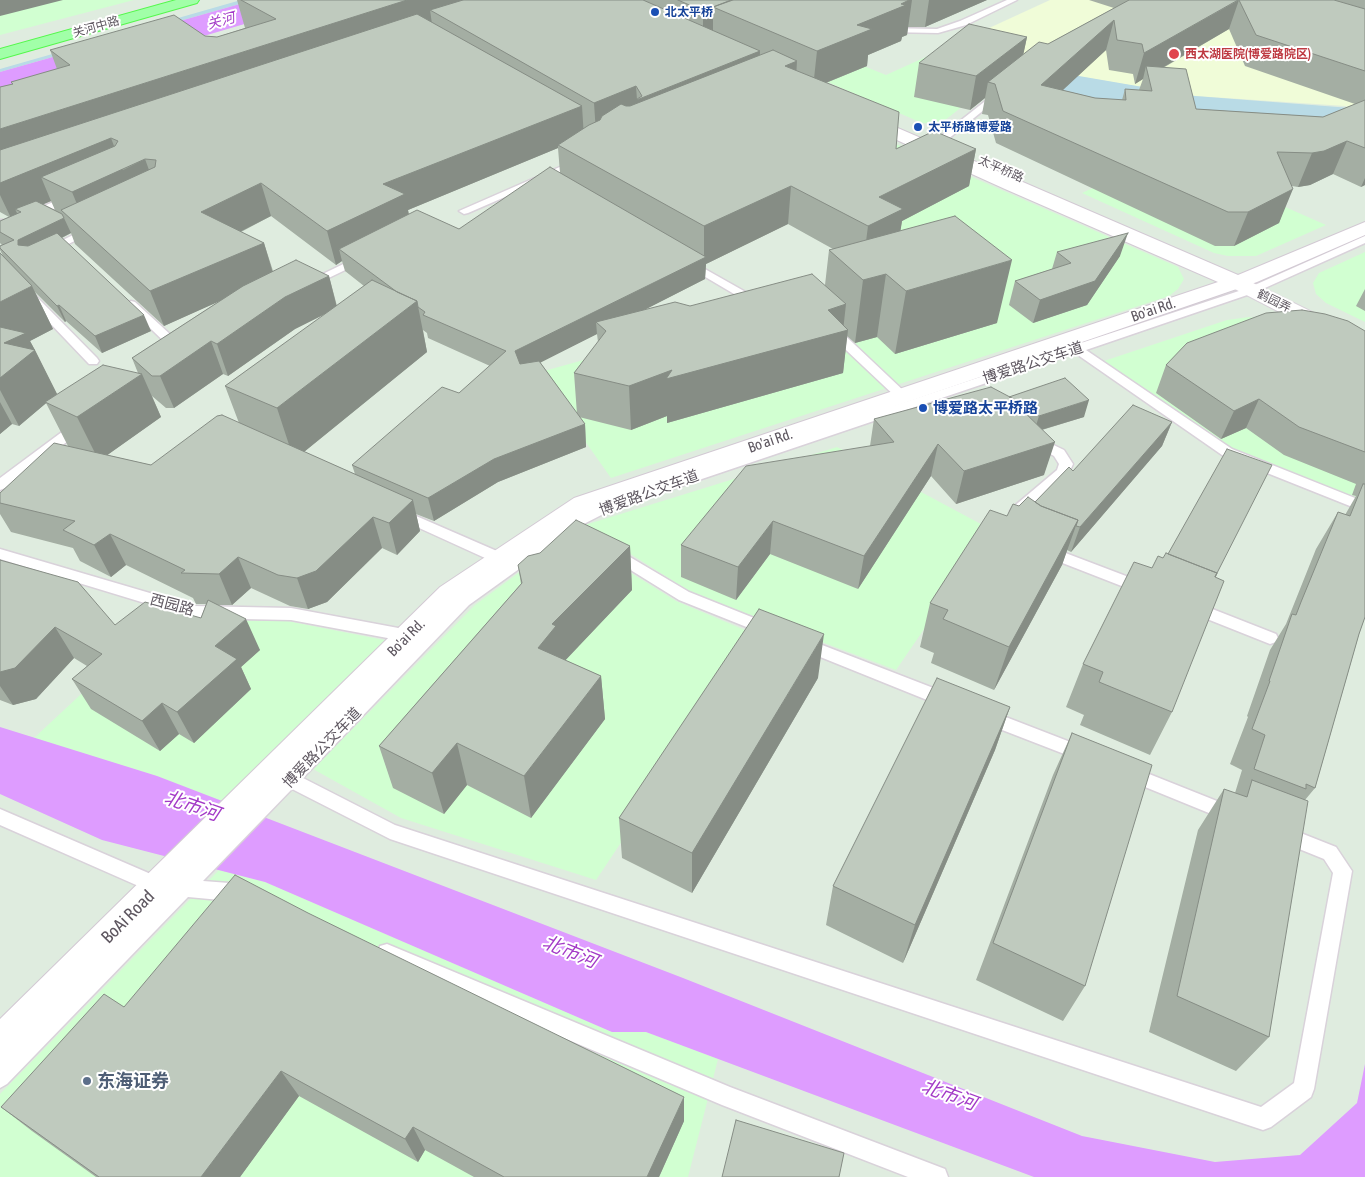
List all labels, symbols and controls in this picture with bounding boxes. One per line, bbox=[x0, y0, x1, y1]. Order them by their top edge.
place label: 北太平桥 bbox=[665, 5, 713, 19]
marker: 北太平桥 bbox=[649, 6, 661, 18]
water label: 关河 bbox=[205, 9, 237, 33]
street label: 关河中路 bbox=[71, 13, 121, 41]
marker: 西太湖医院(博爱路院区) bbox=[1167, 47, 1181, 61]
place label: 西太湖医院(博爱路院区) bbox=[1185, 47, 1311, 61]
place label: 太平桥路博爱路 bbox=[928, 120, 1012, 134]
marker: 太平桥路博爱路 bbox=[912, 121, 924, 133]
street label: 太平桥路 bbox=[976, 153, 1026, 185]
street label: 鹤园弄 bbox=[1255, 287, 1293, 315]
street label: Bo'ai Rd. bbox=[1128, 294, 1178, 326]
street label: 博爱路公交车道 bbox=[980, 338, 1086, 388]
place label: 博爱路太平桥路 bbox=[933, 399, 1038, 417]
marker: 博爱路太平桥路 bbox=[917, 402, 929, 414]
street label: Bo'ai Rd. bbox=[745, 425, 795, 457]
street label: 博爱路公交车道 bbox=[597, 467, 701, 519]
street label: 西园路 bbox=[148, 590, 196, 620]
street label: Bo'ai Rd. bbox=[383, 615, 429, 661]
street label: 博爱路公交车道 bbox=[279, 704, 365, 792]
water label: 北市河 bbox=[161, 786, 223, 826]
street label: BoAi Road bbox=[97, 886, 159, 948]
water label: 北市河 bbox=[539, 931, 601, 973]
place label: 东海证券 bbox=[97, 1070, 169, 1092]
marker: 东海证券 bbox=[81, 1075, 93, 1087]
water label: 北市河 bbox=[918, 1075, 980, 1115]

